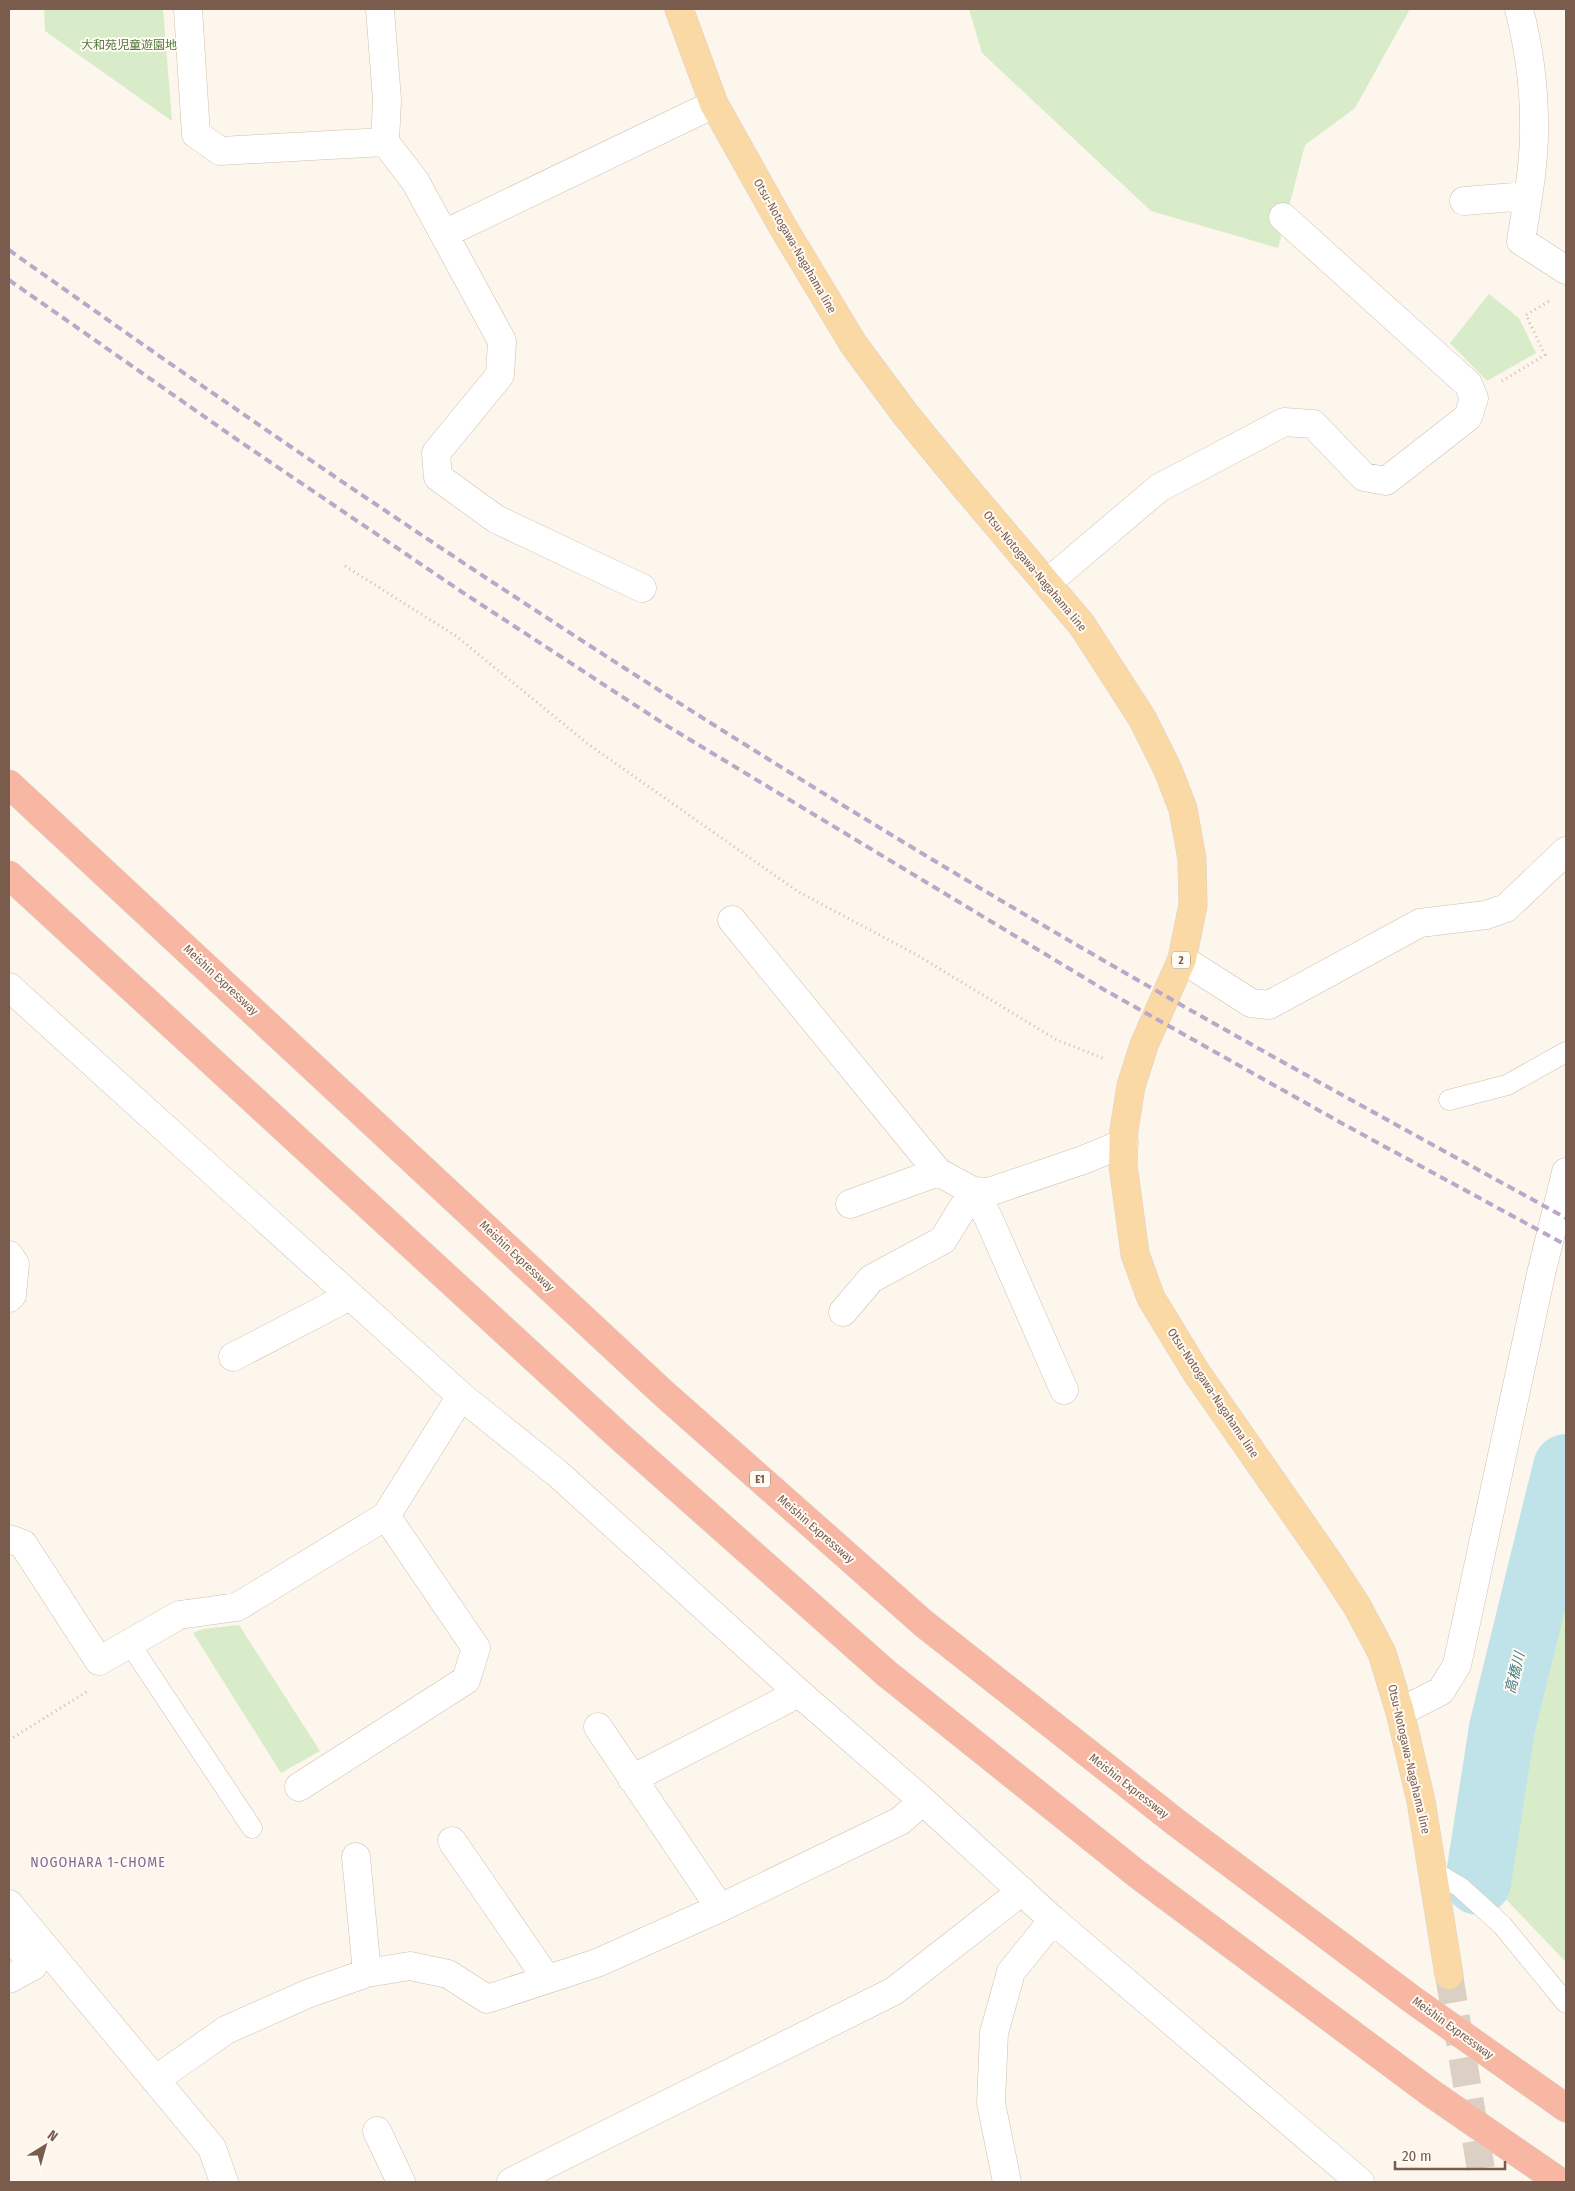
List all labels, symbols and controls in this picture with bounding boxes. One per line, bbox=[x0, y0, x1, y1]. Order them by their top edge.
park label: 大和苑児童遊園地 bbox=[81, 38, 177, 52]
street label: Otsu-Notogawa-Nagahama line bbox=[751, 176, 839, 316]
street label: Otsu-Notogawa-Nagahama line bbox=[980, 508, 1090, 634]
street label: Meishin Expressway bbox=[181, 942, 262, 1019]
road number: 2 bbox=[1172, 952, 1190, 968]
street label: Meishin Expressway bbox=[477, 1218, 558, 1295]
street label: Otsu-Notogawa-Nagahama line bbox=[1164, 1326, 1262, 1460]
road number: E1 bbox=[750, 1470, 770, 1488]
street label: Meishin Expressway bbox=[775, 1492, 858, 1567]
water label: 高橋川 bbox=[1502, 1649, 1529, 1695]
street label: Otsu-Notogawa-Nagahama line bbox=[1385, 1683, 1433, 1835]
street label: Meishin Expressway bbox=[1086, 1751, 1172, 1822]
district label: NOGOHARA 1-CHOME bbox=[30, 1854, 166, 1871]
street label: Meishin Expressway bbox=[1410, 1994, 1497, 2063]
north arrow bbox=[20, 2121, 70, 2171]
text: N bbox=[44, 2127, 61, 2145]
scale bar bbox=[1395, 2138, 1505, 2170]
text: 20 m bbox=[1402, 2147, 1432, 2165]

